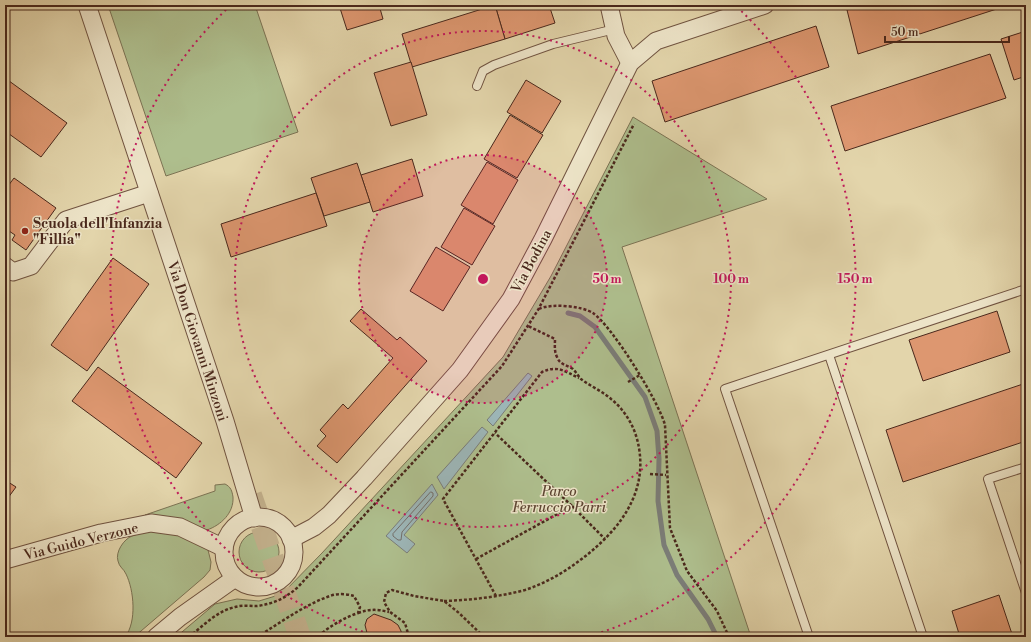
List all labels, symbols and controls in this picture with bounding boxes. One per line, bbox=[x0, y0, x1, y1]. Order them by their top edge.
scale bar bbox=[885, 18, 1009, 44]
text: 50 m bbox=[891, 25, 919, 40]
place label: Scuola dell'Infanzia "Fillia" bbox=[33, 215, 163, 249]
marker: Scuola dell'Infanzia "Fillia" bbox=[20, 226, 30, 236]
street label: Via Bodina bbox=[507, 226, 557, 297]
street label: Via Don Giovanni Minzoni bbox=[162, 258, 232, 424]
centre of rings bbox=[476, 272, 490, 286]
text: 50 m bbox=[592, 272, 622, 287]
text: 100 m bbox=[713, 272, 749, 287]
text: 150 m bbox=[838, 272, 872, 287]
park label: Parco Ferruccio Parri bbox=[512, 483, 607, 517]
street label: Via Guido Verzone bbox=[21, 519, 140, 565]

